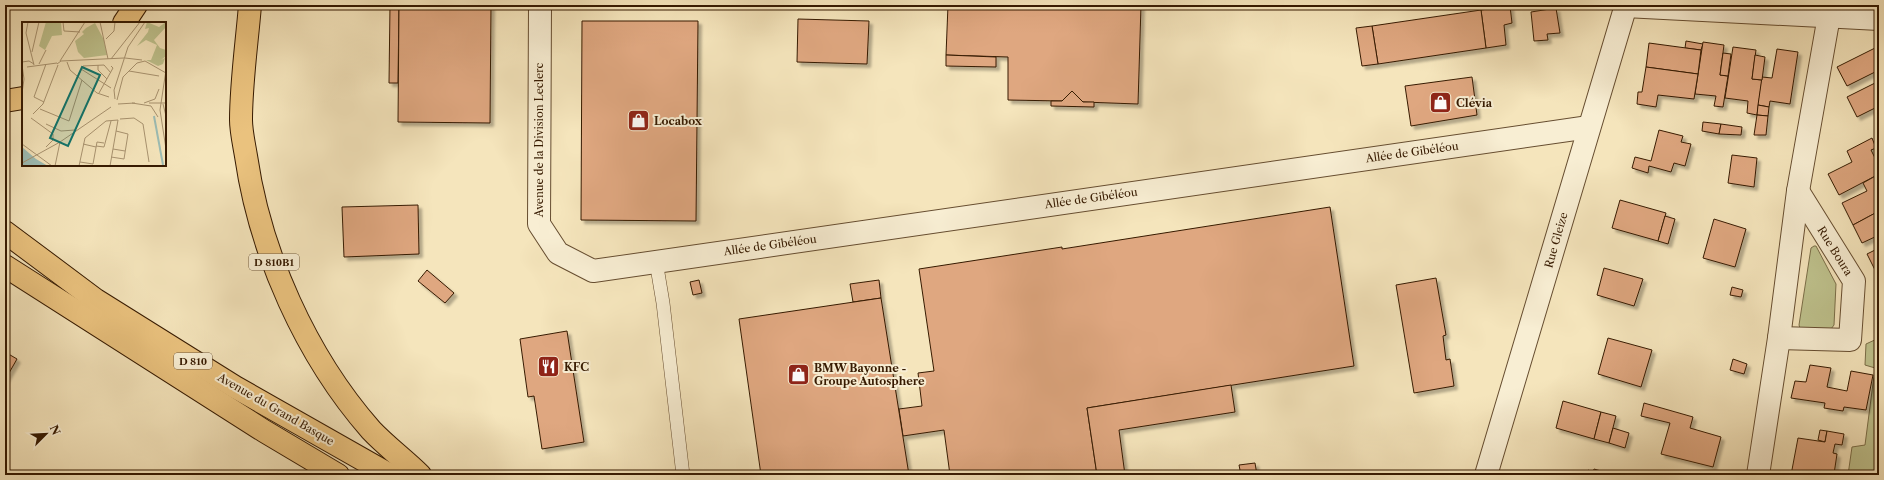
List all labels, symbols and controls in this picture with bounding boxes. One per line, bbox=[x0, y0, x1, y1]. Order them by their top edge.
inset map bbox=[22, 22, 166, 166]
street label: Avenue de la Division Leclerc bbox=[532, 62, 546, 218]
shop icon: Clévia bbox=[1428, 90, 1454, 116]
place label: Clévia bbox=[1456, 96, 1493, 110]
shop icon: Locabox bbox=[626, 108, 652, 134]
place label: Locabox bbox=[654, 114, 703, 128]
street label: Allée de Gibéléou bbox=[1364, 139, 1460, 166]
street label: Allée de Gibéléou bbox=[1043, 185, 1139, 212]
street label: Rue Gleize bbox=[1541, 210, 1571, 270]
street label: Rue Boura bbox=[1814, 224, 1856, 278]
street label: Allée de Gibéléou bbox=[722, 232, 818, 259]
road number: D 810B1 bbox=[249, 254, 299, 270]
road number: D 810 bbox=[174, 353, 212, 369]
restaurant icon: KFC bbox=[535, 354, 561, 380]
place label: KFC bbox=[564, 360, 589, 374]
shop icon: BMW Bayonne - Groupe Autosphere bbox=[785, 361, 811, 387]
place label: BMW Bayonne - Groupe Autosphere bbox=[814, 361, 925, 388]
street label: Avenue du Grand Basque bbox=[214, 369, 337, 448]
north arrow bbox=[26, 414, 66, 454]
text: N bbox=[47, 423, 64, 438]

